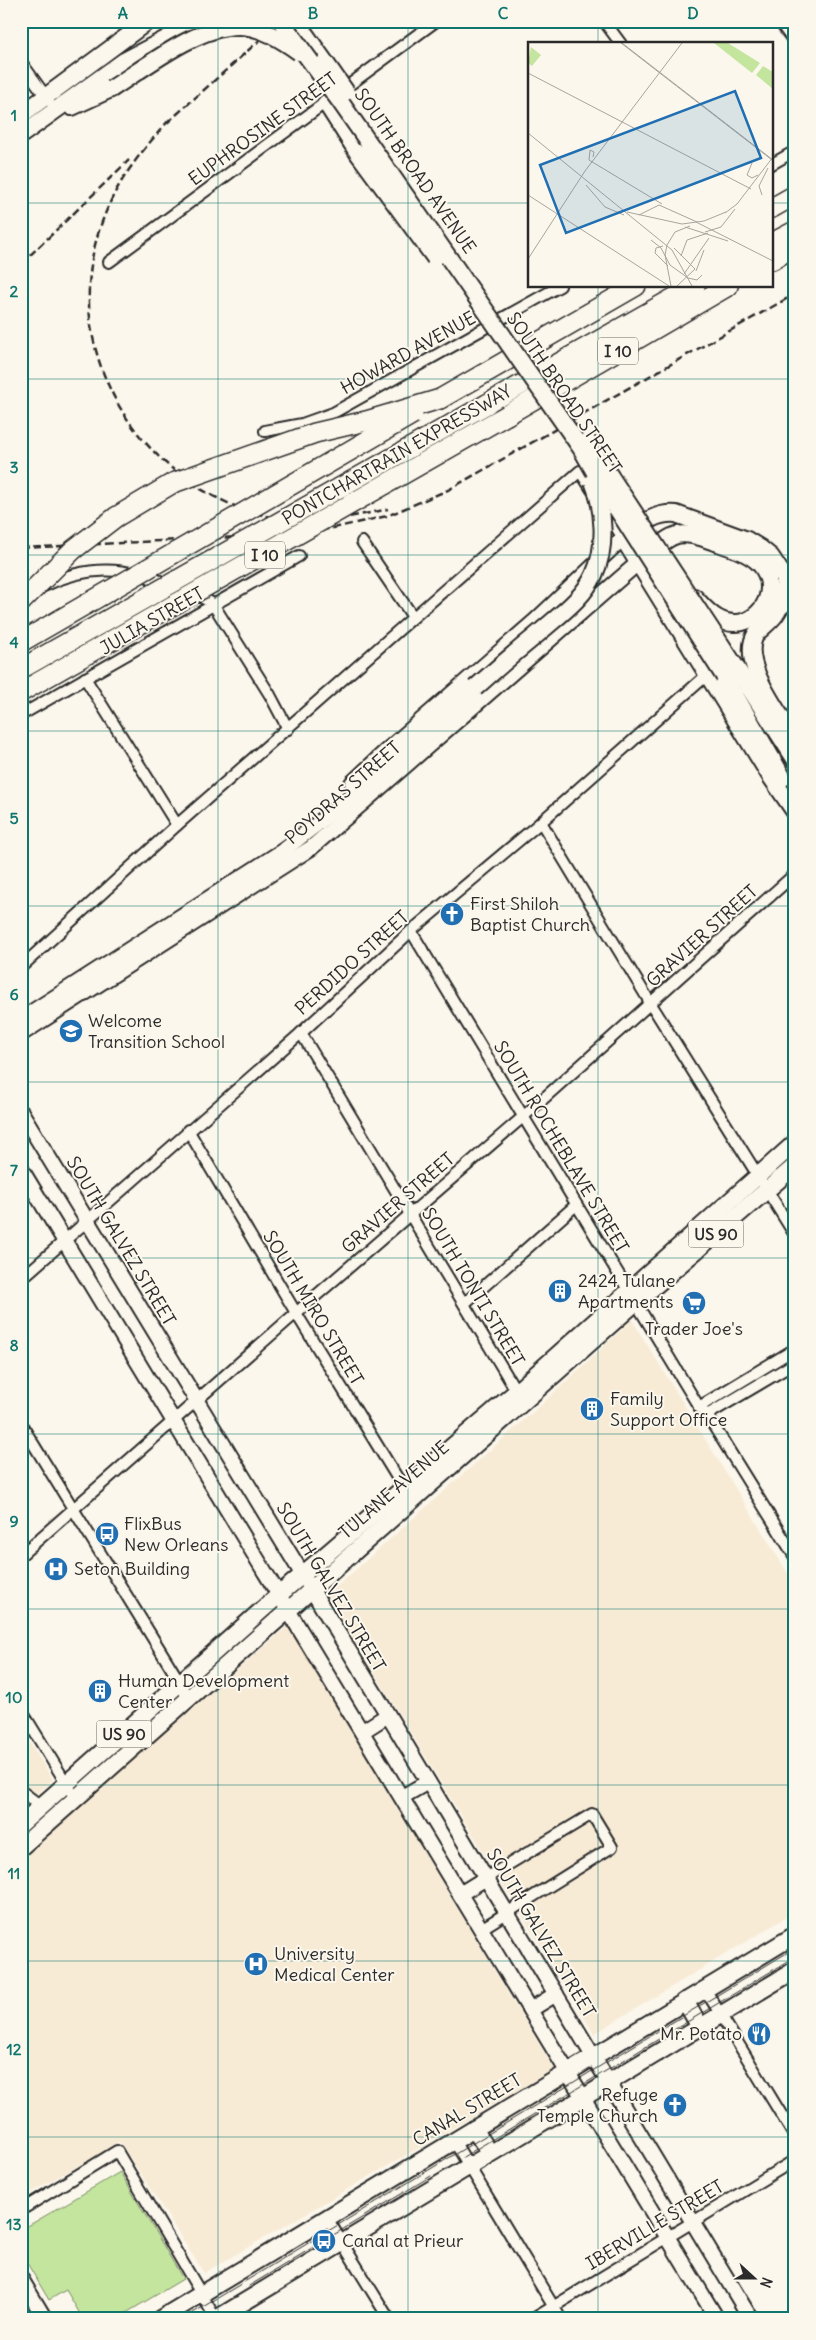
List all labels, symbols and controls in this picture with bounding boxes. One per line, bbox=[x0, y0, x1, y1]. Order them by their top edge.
text: A bbox=[118, 3, 128, 23]
text: B bbox=[308, 3, 319, 23]
text: C bbox=[498, 3, 509, 23]
text: D bbox=[687, 3, 699, 23]
inset map bbox=[528, 42, 774, 288]
street label: EUPHROSINE STREET bbox=[184, 67, 342, 190]
street label: SOUTH BROAD AVENUE bbox=[350, 84, 481, 258]
text: 1 bbox=[11, 105, 17, 125]
text: 2 bbox=[10, 281, 19, 301]
street label: HOWARD AVENUE bbox=[336, 306, 479, 399]
street label: SOUTH BROAD STREET bbox=[502, 308, 627, 478]
road number: I 10 bbox=[598, 338, 638, 364]
street label: PONTCHARTRAIN EXPRESSWAY bbox=[278, 379, 516, 530]
text: 3 bbox=[9, 457, 19, 477]
road number: I 10 bbox=[245, 542, 285, 568]
street label: JULIA STREET bbox=[96, 581, 208, 660]
text: 4 bbox=[9, 632, 19, 652]
street label: POYDRAS STREET bbox=[280, 736, 405, 849]
text: 5 bbox=[9, 808, 19, 828]
street label: GRAVIER STREET bbox=[641, 880, 762, 992]
place label: First Shiloh Baptist Church bbox=[470, 892, 590, 936]
church icon: First Shiloh Baptist Church bbox=[439, 901, 465, 927]
street label: PERDIDO STREET bbox=[290, 905, 413, 1020]
text: 6 bbox=[9, 984, 19, 1004]
place label: Welcome Transition School bbox=[88, 1009, 225, 1053]
school or university icon: Welcome Transition School bbox=[58, 1018, 84, 1044]
street label: SOUTH ROCHEBLAVE STREET bbox=[489, 1037, 634, 1257]
street label: GRAVIER STREET bbox=[336, 1147, 459, 1258]
street label: SOUTH GALVEZ STREET bbox=[62, 1152, 181, 1330]
text: 7 bbox=[10, 1160, 18, 1180]
street label: SOUTH TONTI STREET bbox=[417, 1203, 530, 1370]
road number: US 90 bbox=[688, 1220, 744, 1248]
street label: SOUTH MIRO STREET bbox=[258, 1226, 369, 1389]
place label: 2424 Tulane Apartments bbox=[578, 1269, 675, 1313]
building icon: 2424 Tulane Apartments bbox=[547, 1278, 573, 1304]
supermarket icon: Trader Joe's bbox=[681, 1290, 707, 1316]
place label: Trader Joe's bbox=[645, 1317, 743, 1340]
text: 8 bbox=[9, 1335, 19, 1355]
place label: Family Support Office bbox=[610, 1387, 727, 1431]
building icon: Family Support Office bbox=[579, 1396, 605, 1422]
street label: TULANE AVENUE bbox=[334, 1436, 453, 1544]
street label: SOUTH GALVEZ STREET bbox=[272, 1498, 391, 1676]
text: 9 bbox=[9, 1511, 19, 1531]
place label: FlixBus New Orleans bbox=[124, 1512, 228, 1556]
bus stop icon: FlixBus New Orleans bbox=[94, 1521, 120, 1547]
hospital icon: Seton Building bbox=[43, 1556, 69, 1582]
place label: Seton Building bbox=[74, 1557, 190, 1580]
place label: Human Development Center bbox=[118, 1669, 289, 1713]
building icon: Human Development Center bbox=[87, 1678, 113, 1704]
text: 10 bbox=[6, 1687, 22, 1707]
road number: US 90 bbox=[96, 1720, 152, 1748]
street label: SOUTH GALVEZ STREET bbox=[482, 1844, 601, 2022]
text: 11 bbox=[8, 1863, 20, 1883]
place label: University Medical Center bbox=[274, 1942, 395, 1986]
hospital icon: University Medical Center bbox=[243, 1951, 269, 1977]
restaurant icon: Mr. Potato bbox=[746, 2021, 772, 2047]
place label: Mr. Potato bbox=[660, 2022, 742, 2045]
text: 12 bbox=[6, 2039, 22, 2059]
street label: CANAL STREET bbox=[408, 2068, 525, 2151]
place label: Refuge Temple Church bbox=[537, 2083, 658, 2127]
church icon: Refuge Temple Church bbox=[662, 2092, 688, 2118]
street label: IBERVILLE STREET bbox=[582, 2174, 728, 2275]
text: 13 bbox=[6, 2214, 22, 2234]
bus stop icon: Canal at Prieur bbox=[311, 2228, 337, 2254]
place label: Canal at Prieur bbox=[342, 2229, 464, 2252]
north arrow bbox=[728, 2252, 778, 2302]
text: N bbox=[756, 2275, 776, 2290]

